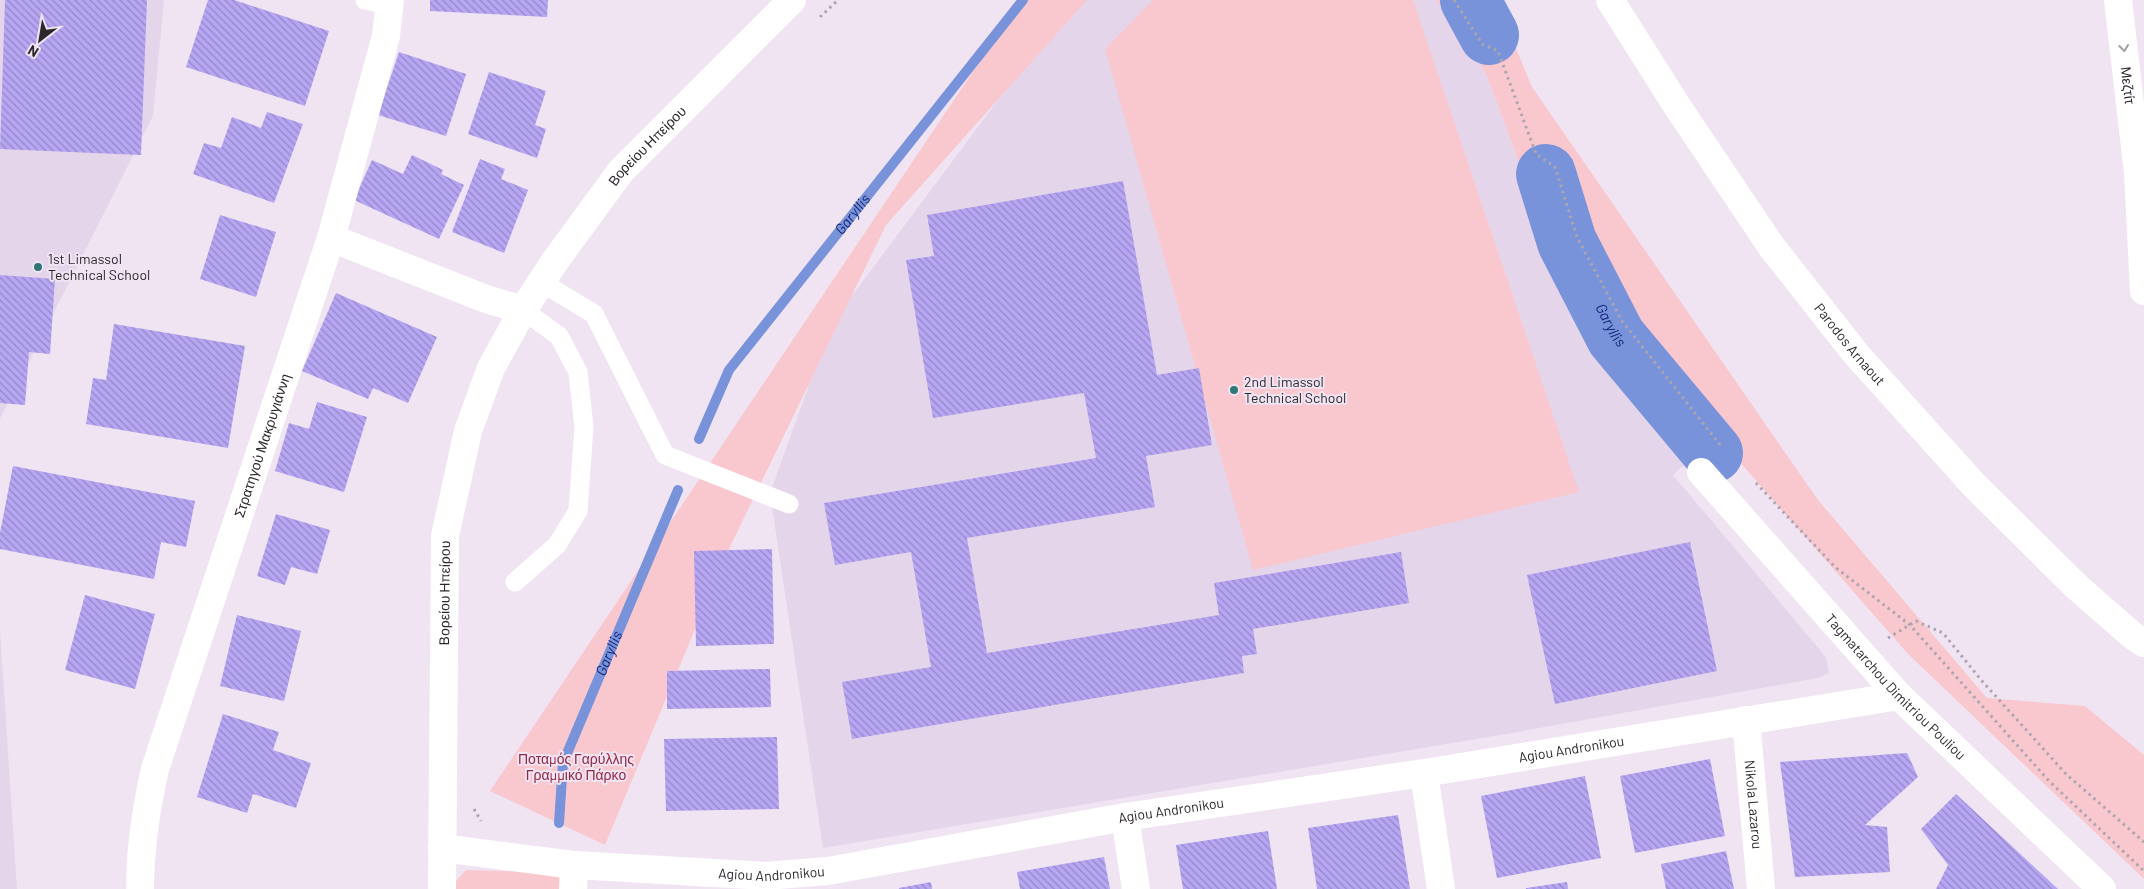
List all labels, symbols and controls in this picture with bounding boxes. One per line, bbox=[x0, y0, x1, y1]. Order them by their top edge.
north arrow bbox=[15, 15, 65, 65]
text: N bbox=[25, 42, 41, 61]
one-way arrow bbox=[2118, 45, 2129, 53]
street label: Μεζτίτ bbox=[2118, 66, 2139, 106]
street label: Βορείου Ηπείρου bbox=[604, 102, 689, 189]
water label: Garyllis bbox=[830, 190, 873, 238]
place label: 1st Limassol Technical School bbox=[48, 250, 150, 283]
marker: 1st Limassol Technical School bbox=[32, 261, 44, 273]
water label: Garyllis bbox=[1592, 300, 1630, 350]
street label: Parodos Arnaout bbox=[1811, 300, 1889, 389]
street label: Στρατηγού Μακρυγιάννη bbox=[230, 371, 294, 519]
place label: 2nd Limassol Technical School bbox=[1244, 373, 1346, 406]
marker: 2nd Limassol Technical School bbox=[1228, 384, 1240, 396]
street label: Βορείου Ηπείρου bbox=[435, 541, 453, 645]
street label: Tagmatarchou Dimitriou Pouliou bbox=[1822, 610, 1970, 763]
water label: Garyllis bbox=[591, 628, 626, 678]
street label: Agiou Andronikou bbox=[1517, 732, 1625, 766]
park label: Ποταμός Γαρύλλης Γραμμικό Πάρκο bbox=[518, 750, 634, 783]
street label: Nikola Lazarou bbox=[1742, 759, 1766, 850]
street label: Agiou Andronikou bbox=[1117, 794, 1225, 826]
street label: Agiou Andronikou bbox=[718, 862, 825, 884]

